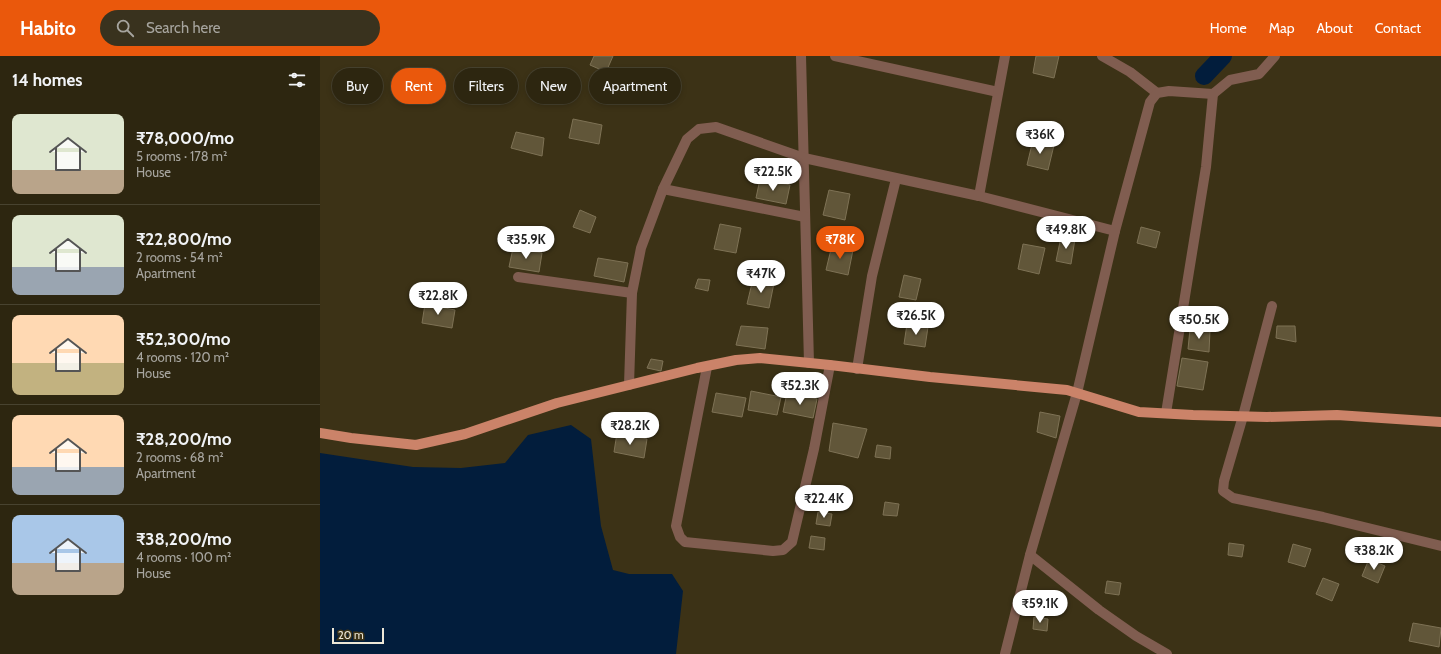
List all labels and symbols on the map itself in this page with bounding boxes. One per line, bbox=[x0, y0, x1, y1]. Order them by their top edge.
pin: ₹36K bbox=[1016, 121, 1064, 155]
pin: ₹22.5K bbox=[740, 158, 806, 192]
pin: ₹49.8K bbox=[1033, 216, 1099, 250]
pin: ₹35.9K bbox=[493, 226, 559, 260]
pin: ₹78K bbox=[816, 226, 864, 260]
pin: ₹47K bbox=[737, 260, 785, 294]
pin: ₹22.8K bbox=[405, 282, 471, 316]
pin: ₹26.5K bbox=[883, 302, 949, 336]
pin: ₹50.5K bbox=[1166, 306, 1232, 340]
pin: ₹52.3K bbox=[767, 372, 833, 406]
pin: ₹28.2K bbox=[597, 412, 663, 446]
pin: ₹22.4K bbox=[791, 485, 857, 519]
pin: ₹38.2K bbox=[1341, 537, 1407, 571]
pin: ₹59.1K bbox=[1007, 590, 1073, 624]
scale bar bbox=[332, 626, 384, 645]

